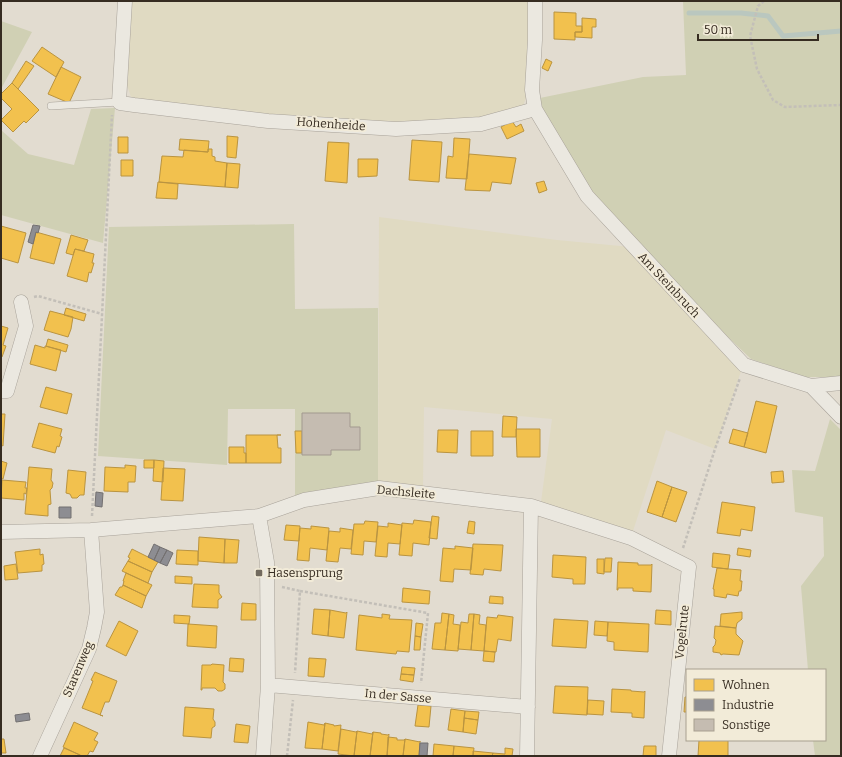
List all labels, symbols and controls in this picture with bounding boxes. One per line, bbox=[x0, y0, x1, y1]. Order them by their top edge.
scale bar bbox=[698, 16, 818, 42]
text: 50 m bbox=[704, 23, 733, 37]
street label: Hohenheide bbox=[296, 115, 366, 133]
street label: Am Steinbruch bbox=[635, 249, 703, 321]
street label: Dachsleite bbox=[376, 482, 436, 502]
place label: Hasensprung bbox=[267, 566, 343, 580]
marker: Hasensprung bbox=[254, 568, 264, 578]
street label: Vogelrute bbox=[672, 604, 692, 660]
street label: Starenweg bbox=[60, 639, 96, 699]
legend bbox=[686, 669, 826, 741]
text: Wohnen bbox=[722, 678, 770, 692]
street label: In der Sasse bbox=[364, 686, 432, 706]
text: Industrie bbox=[722, 698, 774, 712]
text: Sonstige bbox=[722, 718, 770, 732]

